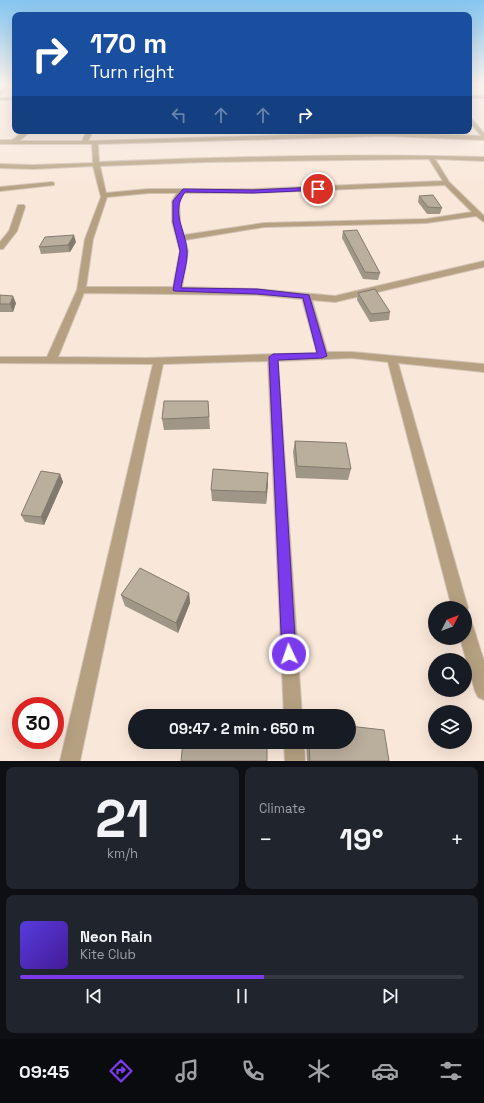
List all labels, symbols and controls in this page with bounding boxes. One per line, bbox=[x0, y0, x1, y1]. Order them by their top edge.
text: 170 m bbox=[90, 25, 167, 61]
icon: right bbox=[24, 28, 76, 80]
text: Turn right bbox=[90, 60, 174, 83]
icon: left bbox=[168, 104, 190, 126]
icon: ahead bbox=[210, 104, 232, 126]
icon: ahead bbox=[252, 104, 274, 126]
icon: right bbox=[294, 104, 316, 126]
pin bbox=[301, 172, 335, 206]
icon: arrive bbox=[307, 178, 329, 200]
north arrow bbox=[428, 601, 472, 645]
map controls bbox=[428, 601, 472, 749]
position arrow bbox=[268, 633, 310, 675]
button: search bbox=[428, 653, 472, 697]
speed limit sign: 30 bbox=[12, 697, 64, 749]
button: layers bbox=[428, 705, 472, 749]
text: 09:47 · 2 min · 650 m bbox=[169, 719, 315, 738]
text: 21 bbox=[95, 786, 150, 852]
text: Climate bbox=[259, 800, 305, 817]
text: 19° bbox=[340, 820, 383, 859]
text: − bbox=[259, 825, 273, 853]
text: + bbox=[450, 825, 464, 853]
text: km/h bbox=[107, 845, 138, 862]
text: Neon Rain bbox=[80, 927, 152, 946]
text: Kite Club bbox=[80, 946, 136, 963]
icon: previous bbox=[83, 985, 105, 1007]
icon: pause bbox=[231, 985, 253, 1007]
icon: next bbox=[379, 985, 401, 1007]
icon: directions bbox=[107, 1057, 135, 1085]
icon: music bbox=[173, 1057, 201, 1085]
icon: phone bbox=[239, 1057, 267, 1085]
icon: climate bbox=[305, 1057, 333, 1085]
icon: car bbox=[371, 1057, 399, 1085]
icon: filters bbox=[437, 1057, 465, 1085]
text: 09:45 bbox=[19, 1060, 69, 1083]

